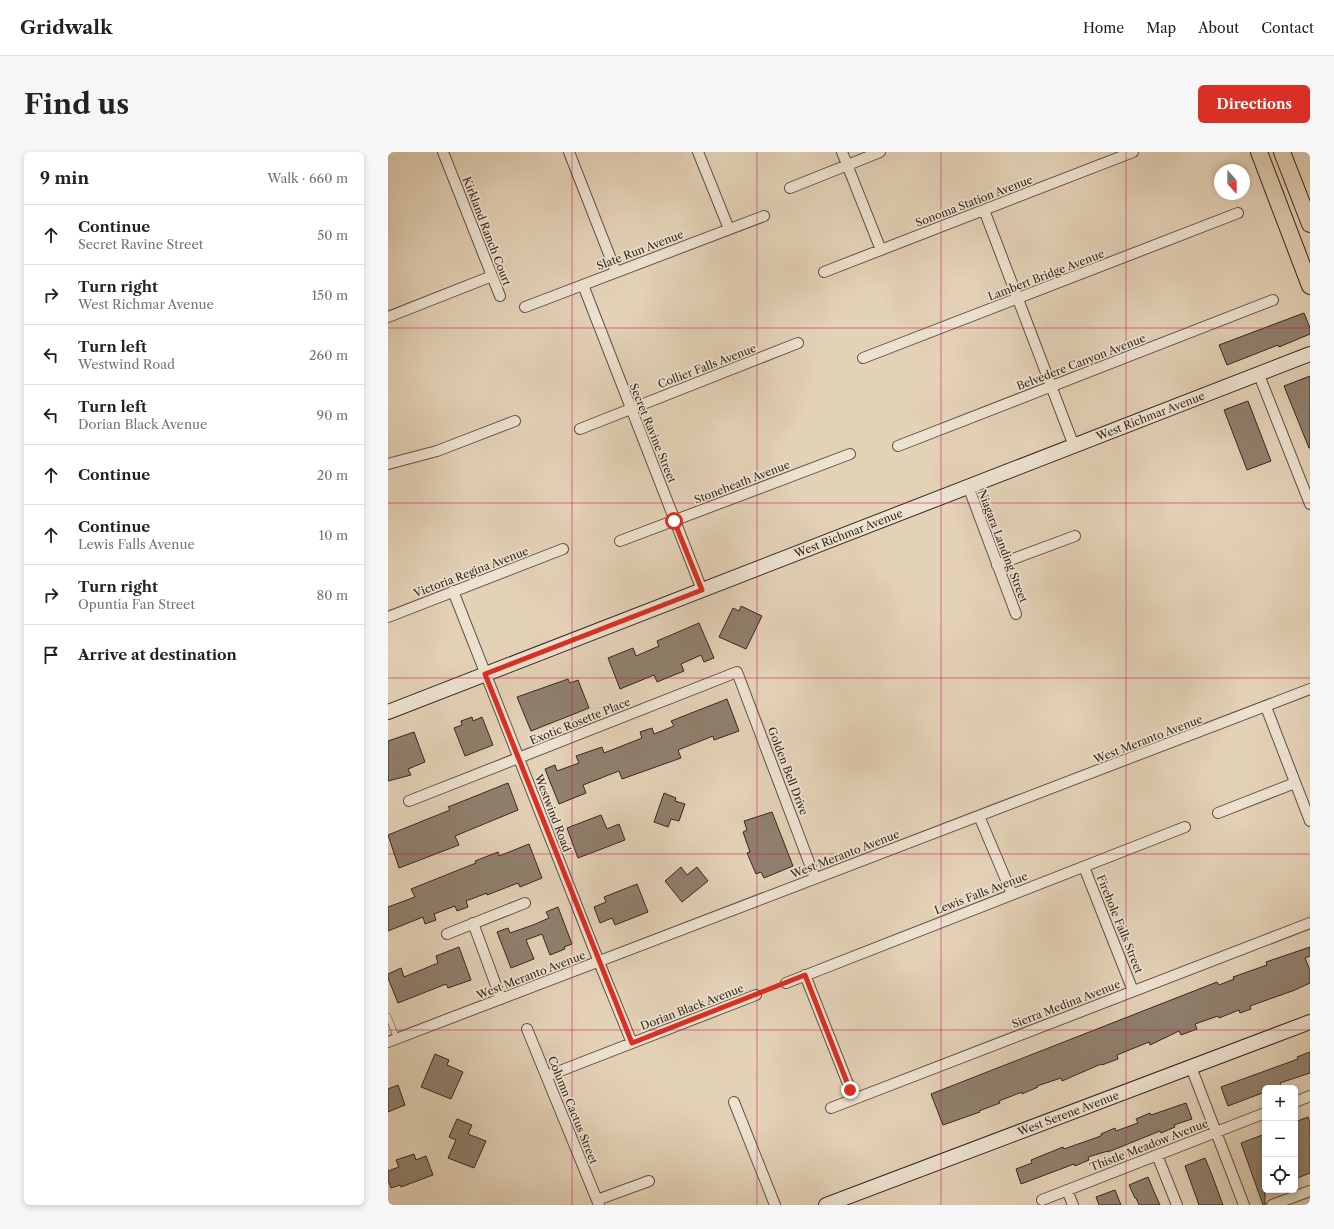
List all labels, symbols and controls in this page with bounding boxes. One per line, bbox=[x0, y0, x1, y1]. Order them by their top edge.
text: Gridwalk bbox=[20, 16, 113, 39]
text: Home bbox=[1083, 19, 1124, 37]
text: Map bbox=[1146, 19, 1176, 37]
text: About bbox=[1198, 19, 1239, 37]
text: Contact bbox=[1261, 19, 1314, 37]
button: Directions bbox=[1198, 85, 1310, 123]
text: Find us bbox=[24, 87, 129, 121]
north arrow bbox=[1214, 164, 1250, 200]
text: 9 min bbox=[40, 168, 89, 188]
text: Walk · 660 m bbox=[267, 170, 348, 186]
street label: Sonoma Station Avenue bbox=[913, 172, 1035, 230]
street label: Kirkland Ranch Court bbox=[460, 175, 514, 287]
text: Continue bbox=[78, 217, 150, 236]
icon: ahead bbox=[40, 224, 62, 246]
text: 50 m bbox=[317, 227, 348, 243]
street label: Slate Run Avenue bbox=[595, 227, 685, 273]
text: Secret Ravine Street bbox=[78, 236, 203, 252]
street label: Lambert Bridge Avenue bbox=[986, 246, 1106, 304]
text: Turn right bbox=[78, 277, 158, 296]
icon: right bbox=[40, 284, 62, 306]
text: 150 m bbox=[312, 287, 348, 303]
text: West Richmar Avenue bbox=[78, 296, 214, 312]
street label: Belvedere Canyon Avenue bbox=[1014, 331, 1148, 393]
text: Turn left bbox=[78, 337, 147, 356]
street label: Collier Falls Avenue bbox=[656, 341, 758, 391]
icon: left bbox=[40, 344, 62, 366]
text: 260 m bbox=[309, 347, 348, 363]
text: Westwind Road bbox=[78, 356, 175, 372]
street label: Secret Ravine Street bbox=[627, 381, 679, 485]
street label: West Richmar Avenue bbox=[1093, 389, 1207, 444]
text: Turn left bbox=[78, 397, 147, 416]
icon: left bbox=[40, 404, 62, 426]
text: 90 m bbox=[317, 407, 348, 423]
text: Dorian Black Avenue bbox=[78, 416, 207, 432]
street label: Stoneheath Avenue bbox=[692, 457, 792, 507]
icon: ahead bbox=[40, 464, 62, 486]
text: Continue bbox=[78, 465, 150, 484]
text: 20 m bbox=[317, 467, 348, 483]
street label: Niagara Landing Street bbox=[975, 488, 1031, 604]
street label: West Richmar Avenue bbox=[791, 506, 905, 561]
route start bbox=[665, 512, 683, 530]
text: Continue bbox=[78, 517, 150, 536]
icon: ahead bbox=[40, 524, 62, 546]
text: 10 m bbox=[319, 527, 348, 543]
text: Lewis Falls Avenue bbox=[78, 536, 195, 552]
street label: Victoria Regina Avenue bbox=[411, 544, 530, 601]
text: Turn right bbox=[78, 577, 158, 596]
icon: right bbox=[40, 584, 62, 606]
text: 80 m bbox=[316, 587, 348, 603]
text: Opuntia Fan Street bbox=[78, 596, 195, 612]
icon: arrive bbox=[40, 644, 62, 666]
text: Arrive at destination bbox=[78, 645, 237, 664]
street label: Exotic Rosette Place bbox=[528, 694, 632, 748]
street label: West Meranto Avenue bbox=[1091, 712, 1204, 767]
street label: Golden Bell Drive bbox=[765, 725, 811, 817]
street label: Westwind Road bbox=[531, 771, 574, 854]
street label: West Meranto Avenue bbox=[788, 827, 901, 882]
street label: Lewis Falls Avenue bbox=[932, 869, 1030, 917]
street label: Firehole Falls Street bbox=[1094, 873, 1146, 975]
street label: West Meranto Avenue bbox=[474, 948, 587, 1003]
street label: Sierra Medina Avenue bbox=[1010, 977, 1122, 1031]
street label: Dorian Black Avenue bbox=[638, 981, 746, 1033]
street label: Column Cactus Street bbox=[545, 1054, 601, 1166]
route end bbox=[841, 1081, 859, 1099]
map controls bbox=[1262, 1085, 1298, 1193]
button: + bbox=[1262, 1085, 1298, 1121]
street label: West Serene Avenue bbox=[1015, 1088, 1121, 1139]
street label: Thistle Meadow Avenue bbox=[1088, 1116, 1210, 1174]
button: − bbox=[1262, 1121, 1298, 1157]
button: locate bbox=[1262, 1157, 1298, 1193]

